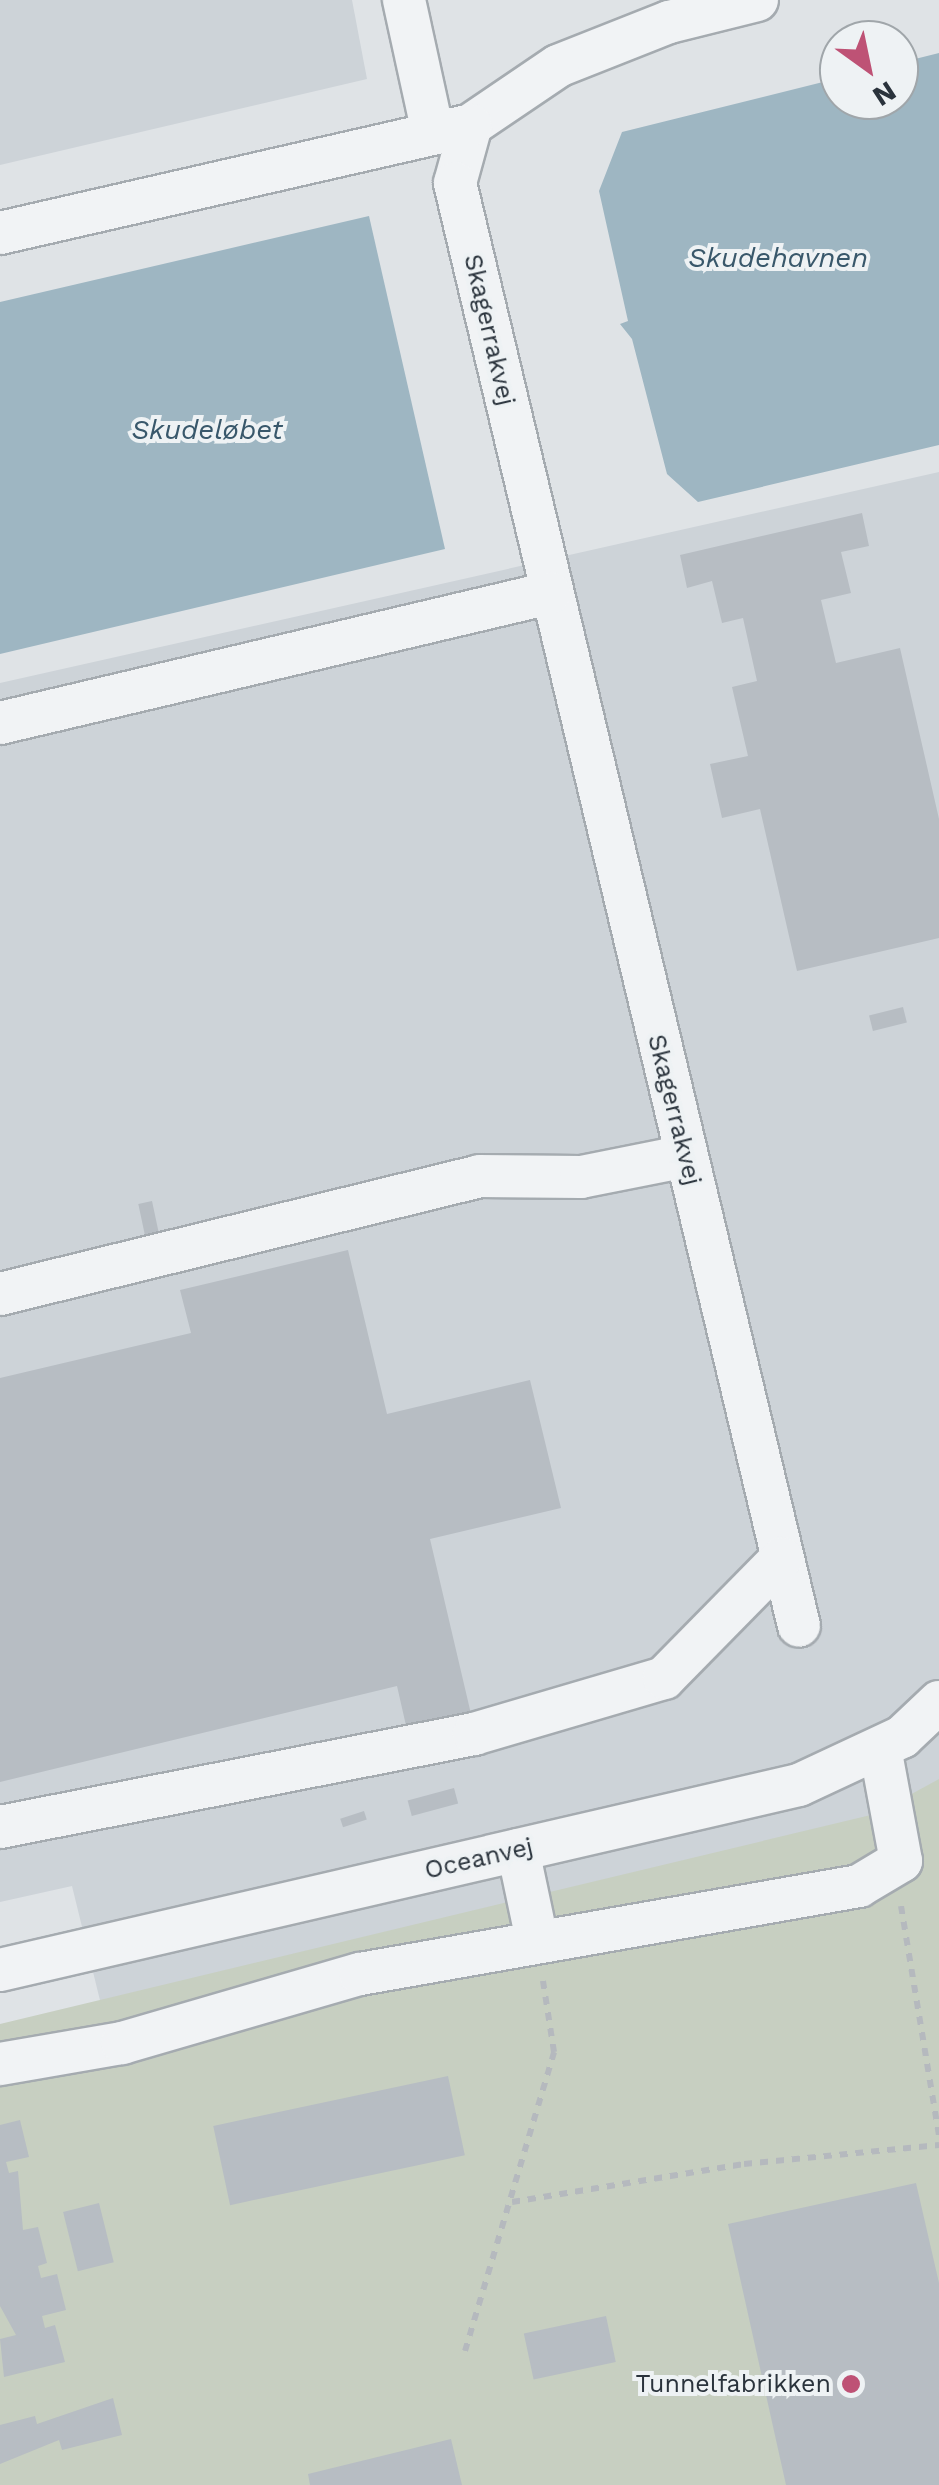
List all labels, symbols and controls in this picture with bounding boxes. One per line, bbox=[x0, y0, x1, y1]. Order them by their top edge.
north arrow bbox=[819, 20, 919, 120]
text: N bbox=[867, 74, 902, 113]
water label: Skudehavnen bbox=[688, 241, 868, 275]
street label: Skagerrakvej bbox=[457, 251, 521, 409]
water label: Skudeløbet bbox=[131, 413, 283, 447]
street label: Skagerrakvej bbox=[641, 1032, 707, 1188]
street label: Oceanvej bbox=[422, 1832, 536, 1886]
place label: Tunnelfabrikken bbox=[636, 2369, 831, 2399]
marker: Tunnelfabrikken bbox=[840, 2373, 862, 2395]

